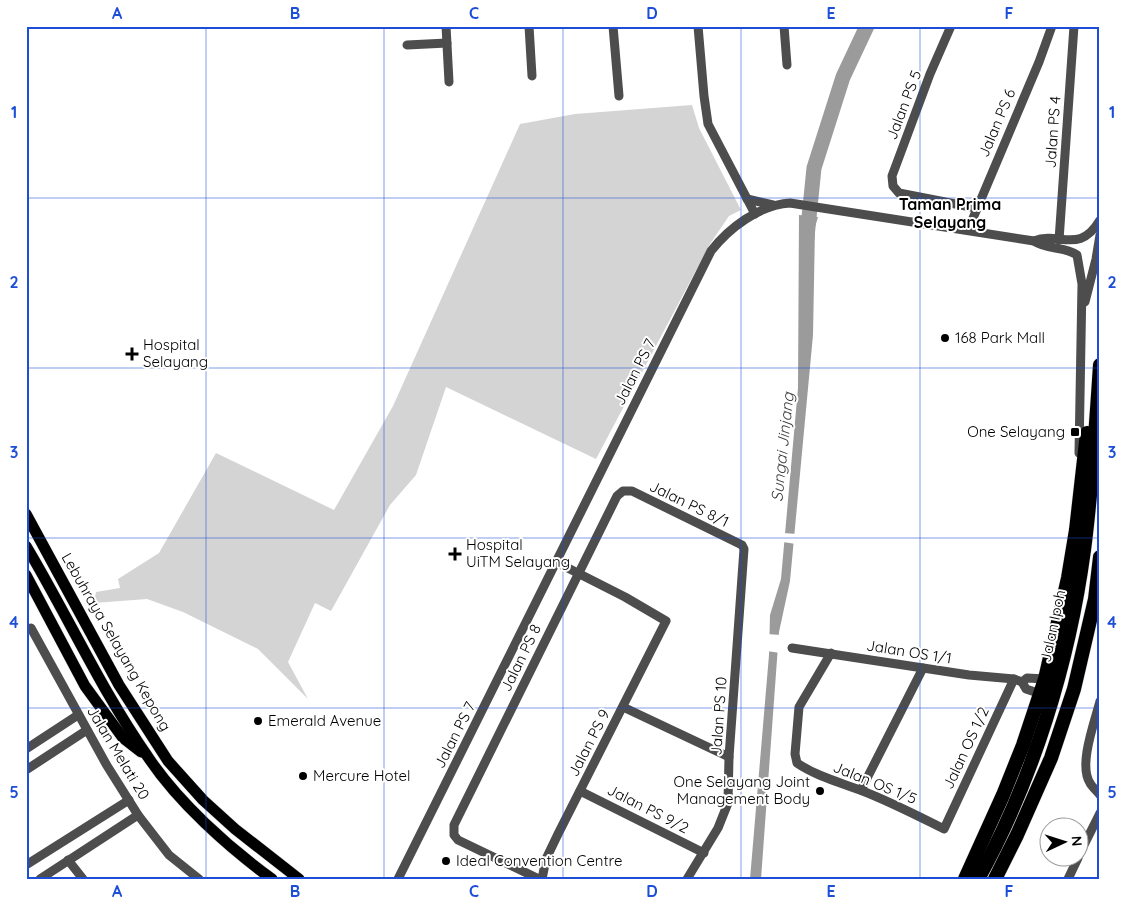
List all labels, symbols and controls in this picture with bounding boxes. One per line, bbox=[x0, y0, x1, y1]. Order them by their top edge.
text: A bbox=[112, 3, 123, 23]
text: B bbox=[290, 3, 300, 23]
text: C bbox=[469, 3, 479, 23]
text: D bbox=[646, 3, 658, 23]
text: E bbox=[826, 3, 836, 23]
text: F bbox=[1005, 3, 1014, 23]
street label: Jalan PS 5 bbox=[882, 68, 925, 142]
street label: Jalan PS 6 bbox=[974, 86, 1019, 160]
street label: Jalan PS 4 bbox=[1041, 95, 1065, 169]
text: 1 bbox=[11, 102, 17, 122]
text: 1 bbox=[1109, 102, 1115, 122]
district label: Taman Prima Selayang bbox=[899, 194, 1001, 232]
text: 2 bbox=[9, 272, 19, 292]
text: 2 bbox=[1107, 272, 1117, 292]
place label: 168 Park Mall bbox=[955, 328, 1045, 347]
marker: 168 Park Mall bbox=[939, 332, 951, 344]
place label: Hospital Selayang bbox=[143, 335, 208, 371]
street label: Jalan PS 7 bbox=[610, 335, 660, 408]
marker: Hospital Selayang bbox=[125, 347, 139, 361]
water label: Sungai Jinjang bbox=[766, 390, 798, 503]
place label: One Selayang bbox=[967, 422, 1065, 441]
marker: One Selayang bbox=[1069, 426, 1081, 438]
text: 3 bbox=[10, 442, 18, 462]
text: 3 bbox=[1108, 442, 1116, 462]
street label: Jalan PS 8/1 bbox=[646, 476, 732, 531]
place label: Hospital UiTM Selayang bbox=[466, 535, 570, 571]
marker: Hospital UiTM Selayang bbox=[448, 547, 462, 561]
street label: Lebuhraya Selayang Kepong bbox=[58, 549, 175, 734]
street label: Jalan Ipoh bbox=[1036, 588, 1069, 664]
text: 4 bbox=[9, 612, 19, 632]
text: 4 bbox=[1107, 612, 1117, 632]
street label: Jalan PS 8 bbox=[496, 621, 545, 695]
street label: Jalan OS 1/1 bbox=[865, 635, 953, 668]
street label: Jalan PS 10 bbox=[706, 676, 731, 756]
street label: Jalan PS 7 bbox=[430, 698, 480, 771]
street label: Jalan Melati 20 bbox=[83, 702, 154, 803]
street label: Jalan OS 1/2 bbox=[938, 704, 993, 792]
street label: Jalan PS 9 bbox=[564, 706, 614, 780]
place label: Emerald Avenue bbox=[268, 711, 381, 730]
marker: Emerald Avenue bbox=[252, 715, 264, 727]
street label: Jalan OS 1/5 bbox=[831, 757, 920, 808]
place label: Mercure Hotel bbox=[313, 766, 410, 785]
marker: Mercure Hotel bbox=[297, 770, 309, 782]
place label: One Selayang Joint Management Body bbox=[673, 772, 810, 808]
street label: Jalan PS 9/2 bbox=[604, 780, 692, 837]
text: 5 bbox=[9, 782, 19, 802]
text: 5 bbox=[1107, 782, 1117, 802]
marker: One Selayang Joint Management Body bbox=[814, 785, 826, 797]
north arrow bbox=[1038, 818, 1088, 868]
text: N bbox=[1068, 835, 1086, 847]
place label: Ideal Convention Centre bbox=[456, 851, 623, 870]
marker: Ideal Convention Centre bbox=[440, 855, 452, 867]
text: A bbox=[112, 881, 123, 901]
text: B bbox=[290, 881, 300, 901]
text: C bbox=[469, 881, 479, 901]
text: D bbox=[646, 881, 658, 901]
text: E bbox=[826, 881, 836, 901]
text: F bbox=[1005, 881, 1014, 901]

